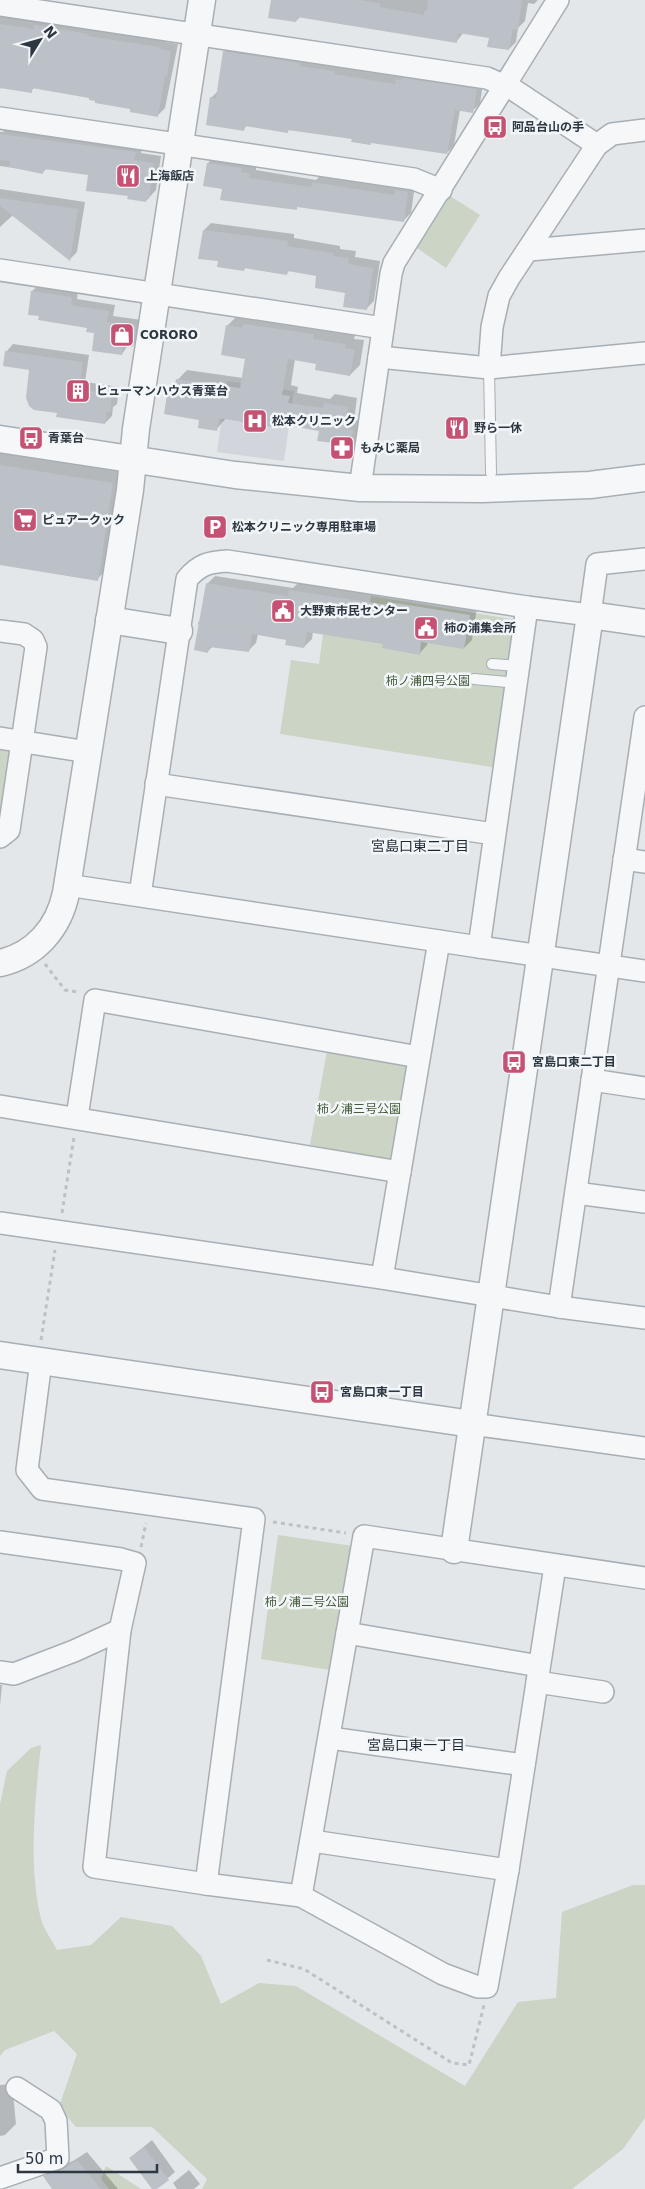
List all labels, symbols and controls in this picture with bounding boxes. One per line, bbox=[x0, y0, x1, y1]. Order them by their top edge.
north arrow bbox=[15, 15, 65, 65]
text: N bbox=[40, 23, 60, 42]
bus stop icon: 阿品台山の手 bbox=[482, 114, 508, 140]
place label: 阿品台山の手 bbox=[512, 120, 584, 134]
restaurant icon: 上海飯店 bbox=[115, 163, 141, 189]
place label: 上海飯店 bbox=[146, 169, 194, 183]
shop icon: CORORO bbox=[109, 322, 135, 348]
place label: CORORO bbox=[140, 328, 198, 342]
building icon: ヒューマンハウス青葉台 bbox=[65, 378, 91, 404]
place label: ヒューマンハウス青葉台 bbox=[96, 384, 228, 398]
hospital icon: 松本クリニック bbox=[242, 408, 268, 434]
place label: 松本クリニック bbox=[272, 414, 356, 428]
restaurant icon: 野ら一休 bbox=[444, 415, 470, 441]
place label: 野ら一休 bbox=[474, 421, 522, 435]
bus stop icon: 青葉台 bbox=[18, 425, 44, 451]
place label: 青葉台 bbox=[48, 431, 84, 445]
pharmacy icon: もみじ薬局 bbox=[329, 435, 355, 461]
place label: もみじ薬局 bbox=[360, 441, 420, 455]
supermarket icon: ピュアークック bbox=[12, 507, 38, 533]
place label: ピュアークック bbox=[42, 513, 125, 527]
parking icon: 松本クリニック専用駐車場 bbox=[202, 514, 228, 540]
place label: 松本クリニック専用駐車場 bbox=[232, 520, 376, 534]
public building icon: 大野東市民センター bbox=[270, 598, 296, 624]
place label: 大野東市民センター bbox=[300, 604, 408, 618]
public building icon: 柿の浦集会所 bbox=[413, 615, 439, 641]
place label: 柿の浦集会所 bbox=[444, 621, 516, 635]
park label: 柿ノ浦四号公園 bbox=[386, 674, 470, 688]
district label: 宮島口東二丁目 bbox=[371, 838, 469, 854]
bus stop icon: 宮島口東二丁目 bbox=[501, 1049, 527, 1075]
place label: 宮島口東二丁目 bbox=[532, 1055, 616, 1069]
park label: 柿ノ浦三号公園 bbox=[317, 1102, 401, 1116]
bus stop icon: 宮島口東一丁目 bbox=[309, 1379, 335, 1405]
place label: 宮島口東一丁目 bbox=[340, 1385, 424, 1399]
park label: 柿ノ浦二号公園 bbox=[265, 1595, 349, 1609]
district label: 宮島口東一丁目 bbox=[367, 1737, 465, 1753]
scale bar bbox=[18, 2142, 156, 2174]
text: 50 m bbox=[25, 2150, 63, 2168]

